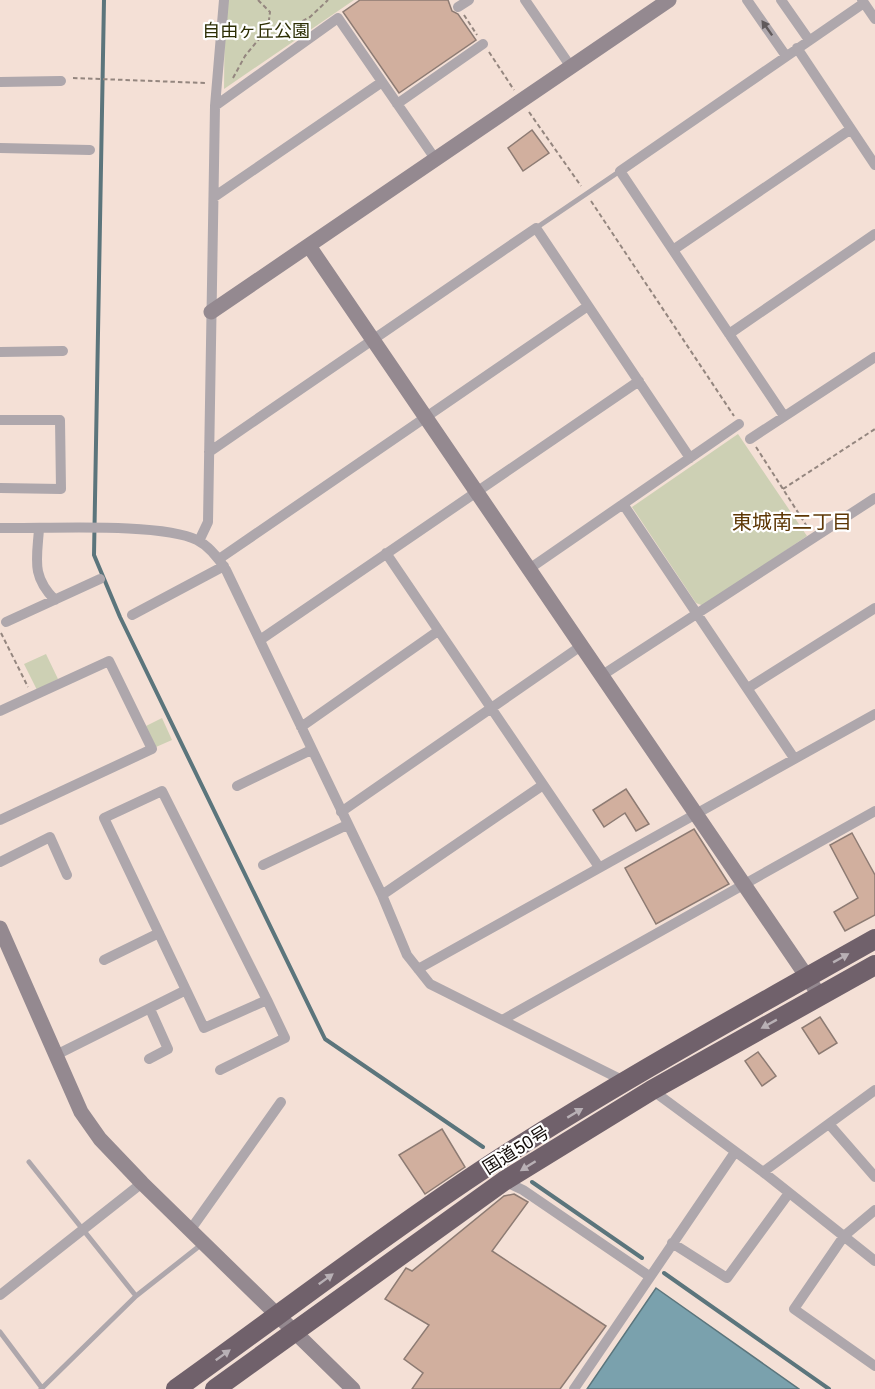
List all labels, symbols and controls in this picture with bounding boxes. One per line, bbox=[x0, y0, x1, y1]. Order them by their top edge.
park label: 自由ヶ丘公園 bbox=[202, 20, 310, 41]
one-way arrow bbox=[762, 20, 773, 36]
district label: 東城南二丁目 bbox=[732, 510, 852, 534]
one-way arrow bbox=[833, 953, 849, 964]
one-way arrow bbox=[760, 1019, 777, 1029]
one-way arrow bbox=[567, 1108, 584, 1118]
street label: 国道50号 bbox=[479, 1121, 553, 1178]
one-way arrow bbox=[520, 1160, 536, 1171]
one-way arrow bbox=[318, 1274, 333, 1286]
one-way arrow bbox=[215, 1349, 231, 1361]

